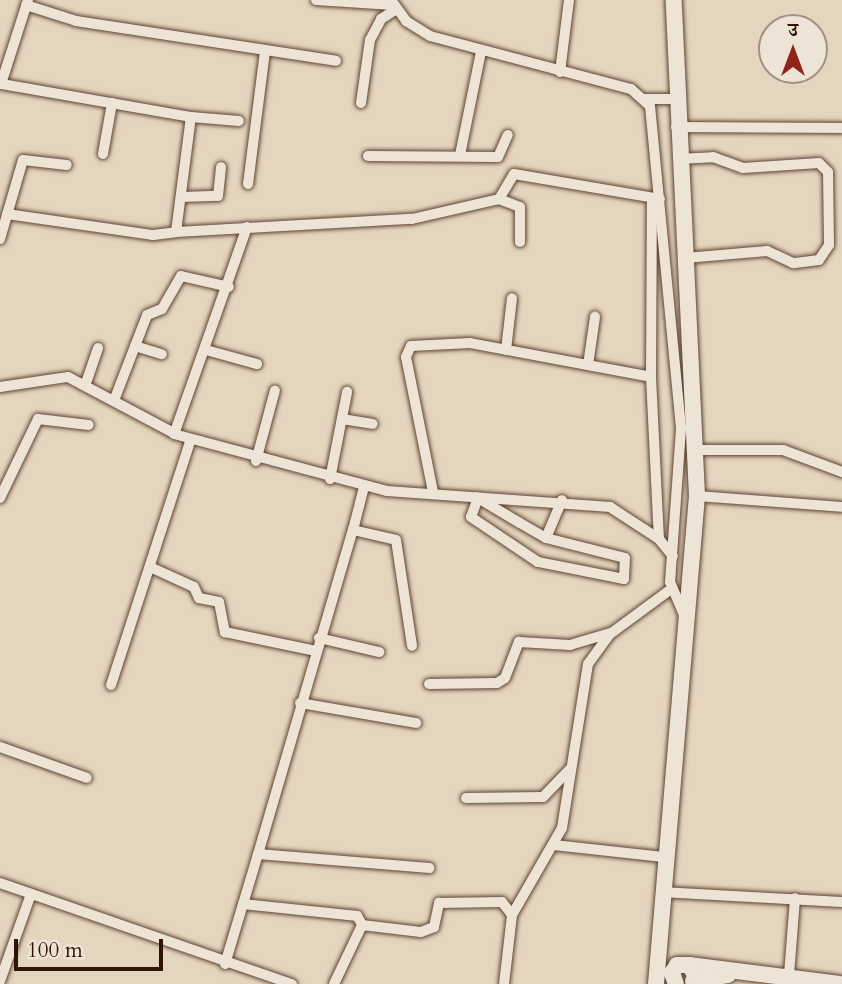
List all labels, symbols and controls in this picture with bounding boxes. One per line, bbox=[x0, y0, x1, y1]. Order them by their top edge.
north arrow bbox=[758, 14, 828, 84]
text: उ bbox=[788, 17, 798, 43]
scale bar bbox=[18, 925, 166, 969]
text: 100 m bbox=[27, 936, 83, 965]

